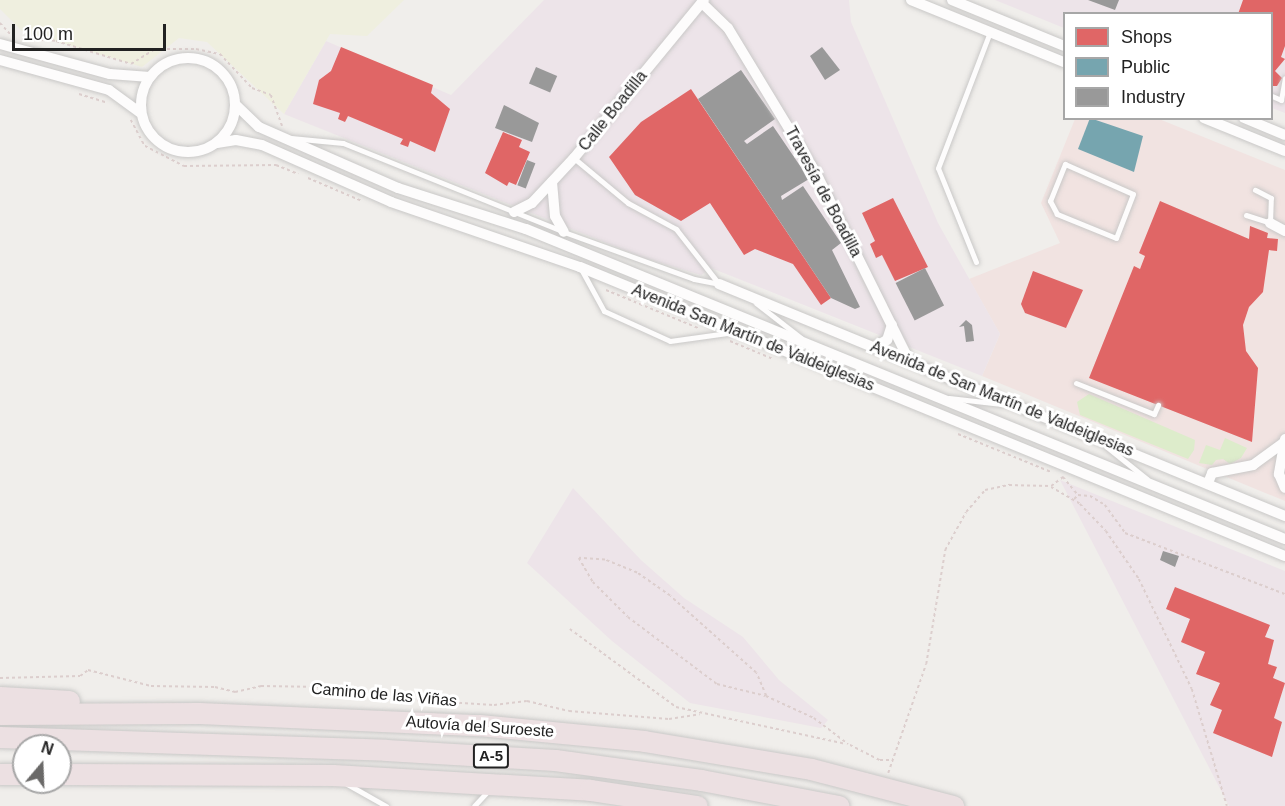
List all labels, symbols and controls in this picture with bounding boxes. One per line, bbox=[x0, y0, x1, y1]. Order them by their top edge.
scale bar bbox=[15, 12, 170, 50]
legend bbox=[1063, 12, 1273, 120]
text: 100 m bbox=[23, 24, 73, 44]
text: Shops bbox=[1121, 27, 1172, 47]
text: Public bbox=[1121, 57, 1170, 77]
street label: Calle Boadilla bbox=[575, 67, 651, 155]
text: Industry bbox=[1121, 87, 1185, 107]
street label: Travesía de Boadilla bbox=[780, 123, 866, 261]
street label: Avenida San Martín de Valdeiglesias bbox=[629, 280, 877, 396]
street label: Avenida de San Martín de Valdeiglesias bbox=[868, 337, 1136, 461]
street label: Camino de las Viñas bbox=[310, 679, 458, 711]
street label: Autovía del Suroeste bbox=[405, 712, 555, 742]
north arrow bbox=[12, 734, 72, 794]
text: N bbox=[39, 738, 56, 758]
road number: A-5 bbox=[472, 744, 510, 768]

